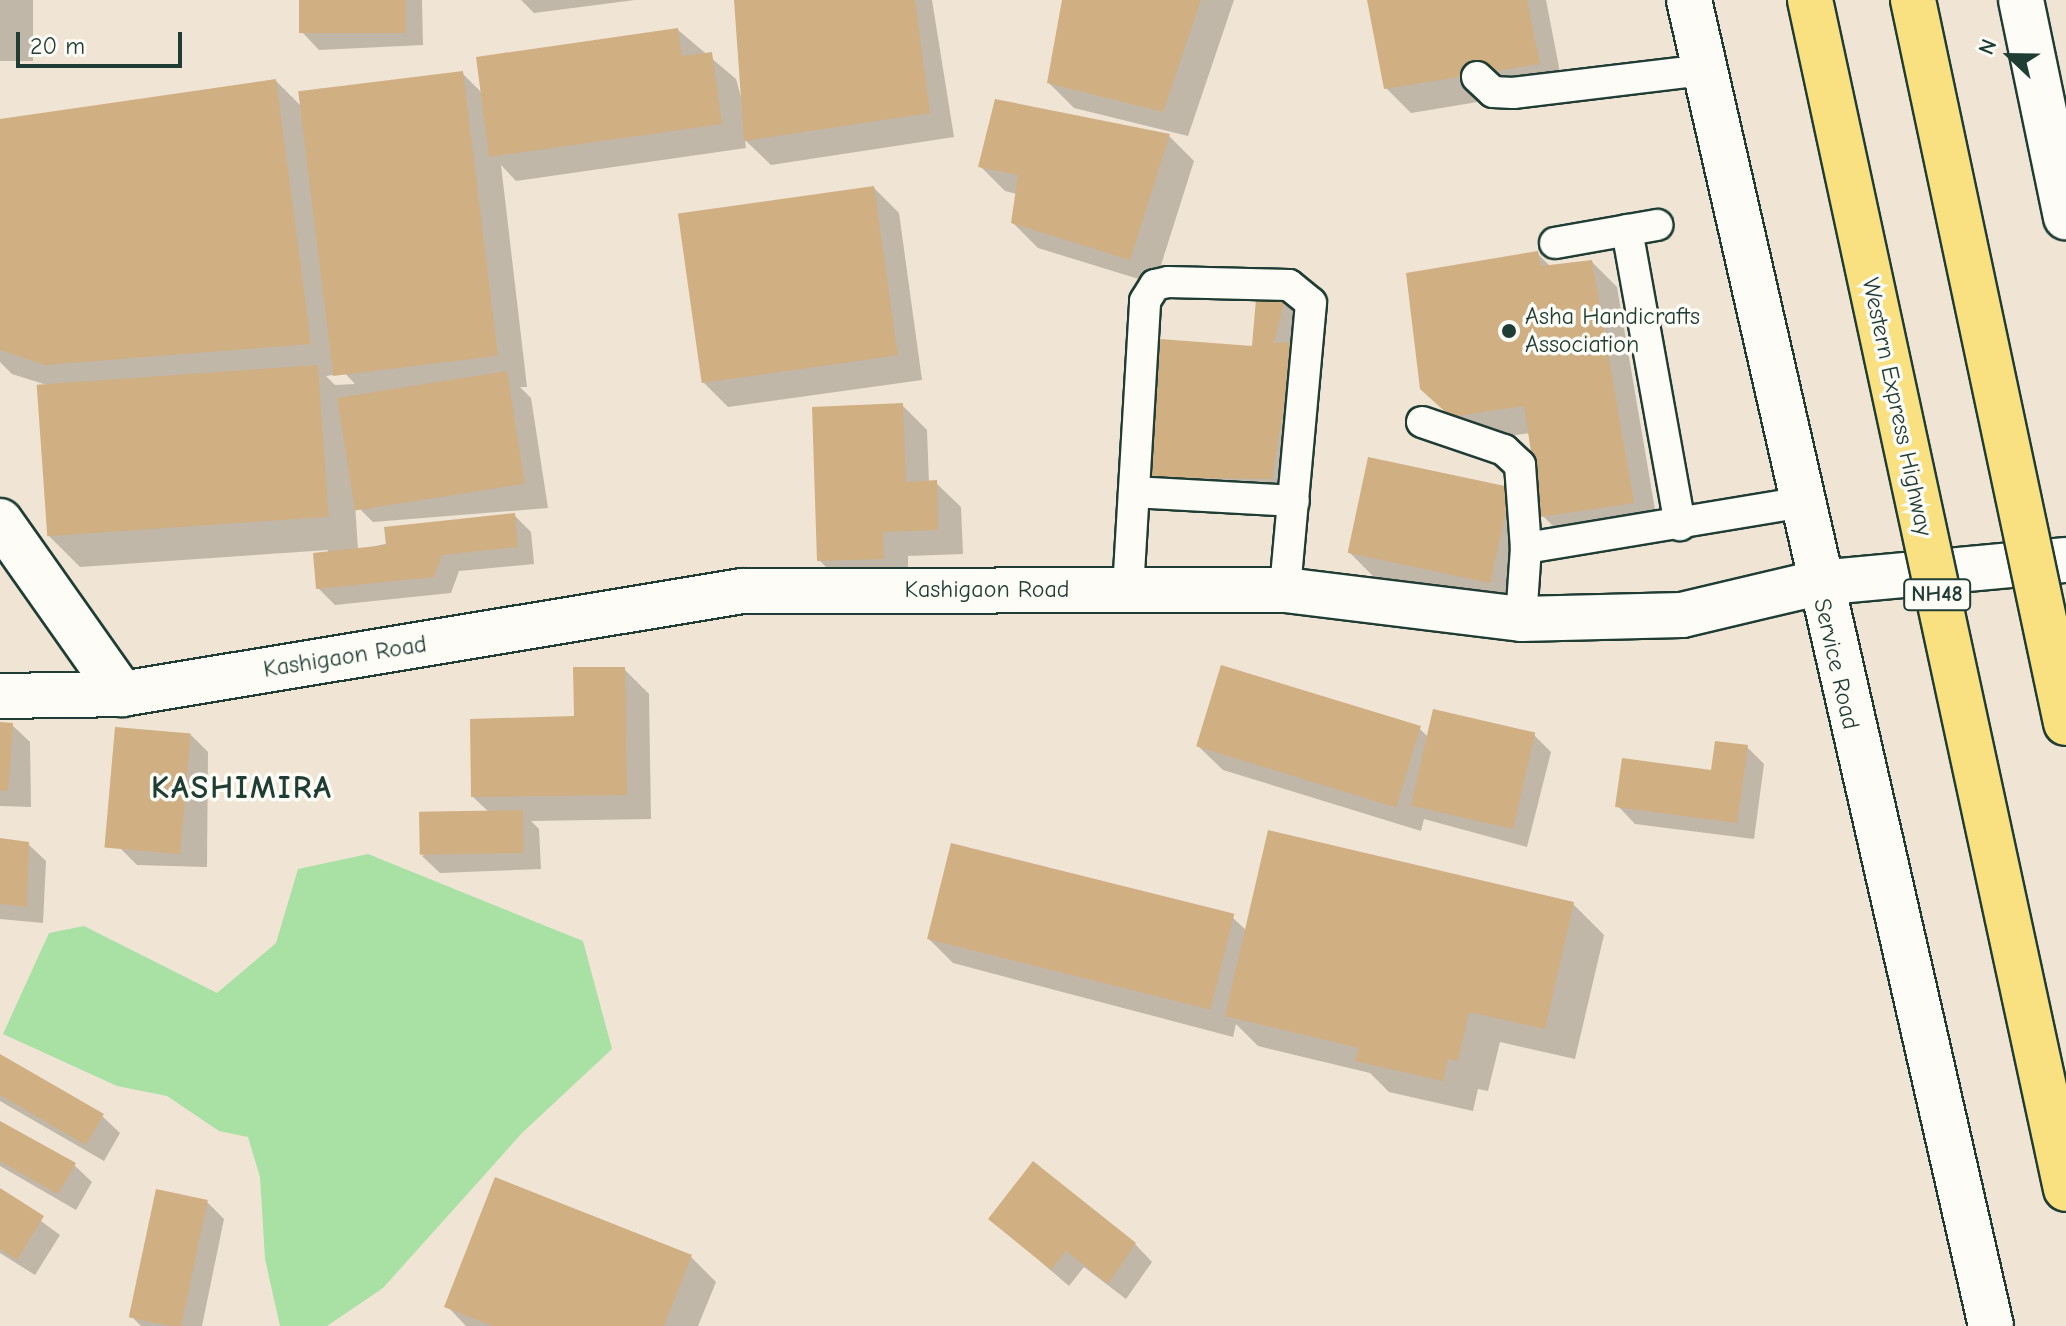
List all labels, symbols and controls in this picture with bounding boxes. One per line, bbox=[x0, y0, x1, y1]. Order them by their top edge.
scale bar bbox=[20, 16, 186, 66]
north arrow bbox=[1970, 16, 2050, 96]
text: 20 m bbox=[30, 32, 85, 60]
text: N bbox=[1973, 35, 2002, 59]
street label: Western Express Highway bbox=[1856, 275, 1938, 539]
place label: Asha Handicrafts Association bbox=[1525, 303, 1700, 359]
marker: Asha Handicrafts Association bbox=[1500, 322, 1518, 340]
street label: Kashigaon Road bbox=[904, 576, 1070, 604]
road number: NH48 bbox=[1903, 577, 1971, 613]
street label: Service Road bbox=[1807, 596, 1865, 732]
street label: Kashigaon Road bbox=[261, 630, 429, 684]
district label: KASHIMIRA bbox=[151, 769, 333, 807]

